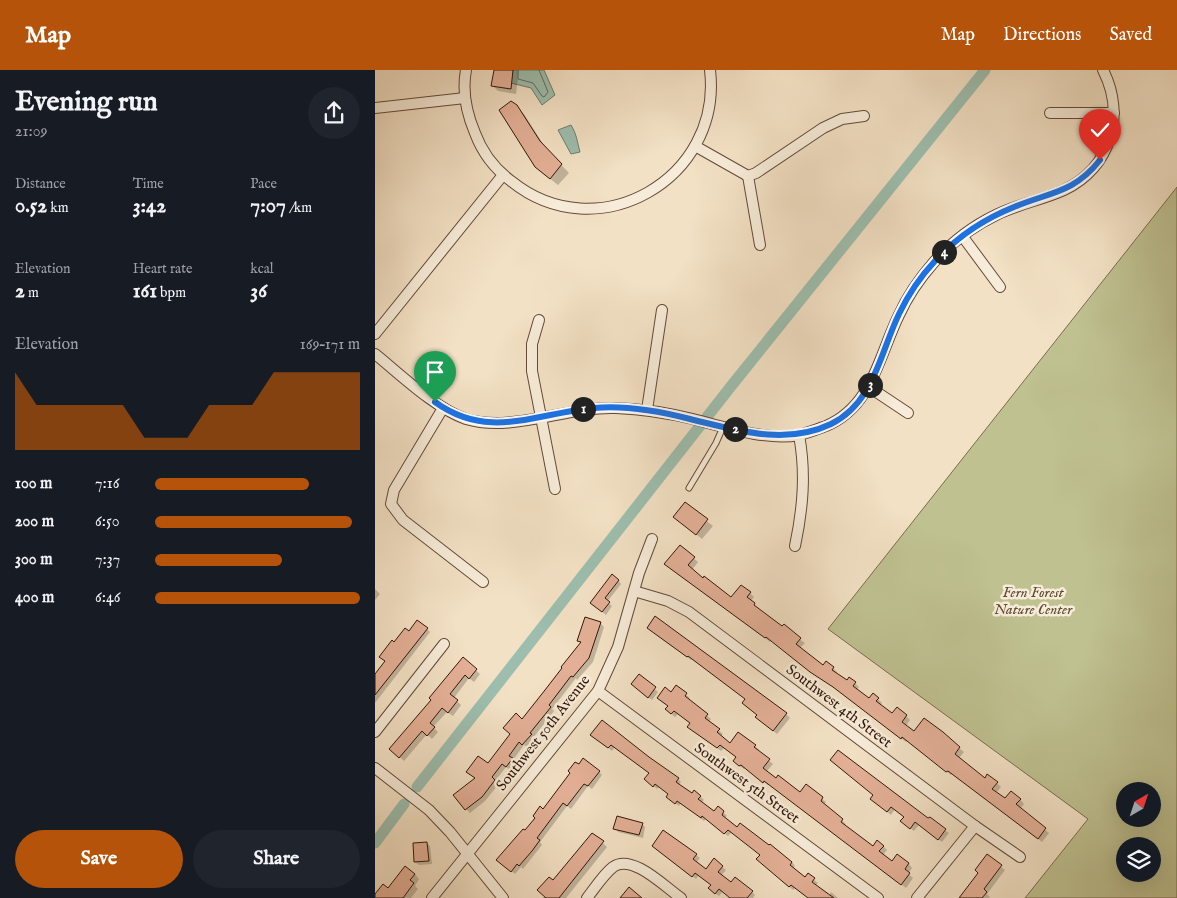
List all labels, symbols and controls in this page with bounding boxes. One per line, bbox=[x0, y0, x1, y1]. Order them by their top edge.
text: Map bbox=[25, 20, 71, 51]
text: Map bbox=[941, 24, 975, 47]
text: Directions bbox=[1003, 24, 1081, 47]
text: Saved bbox=[1109, 24, 1152, 47]
text: Evening run bbox=[15, 85, 158, 120]
button: share bbox=[308, 87, 360, 139]
pin bbox=[1079, 109, 1121, 160]
icon: check bbox=[1086, 116, 1114, 144]
text: 21:09 bbox=[15, 122, 48, 142]
text: Distance bbox=[15, 175, 66, 193]
text: Time bbox=[133, 175, 164, 193]
text: Pace bbox=[250, 175, 277, 193]
text: 0.52 bbox=[15, 193, 47, 220]
text: 3:42 bbox=[133, 193, 166, 220]
text: 7:07 bbox=[250, 193, 286, 220]
text: km bbox=[47, 199, 69, 217]
text: /km bbox=[286, 199, 312, 217]
pin: 4 bbox=[931, 240, 957, 264]
text: 4 bbox=[941, 243, 948, 261]
text: Elevation bbox=[15, 260, 71, 278]
text: Heart rate bbox=[133, 260, 192, 278]
text: kcal bbox=[250, 260, 274, 278]
text: 2 bbox=[15, 278, 25, 305]
text: 161 bbox=[133, 278, 157, 305]
text: 36 bbox=[250, 278, 267, 305]
text: m bbox=[25, 284, 39, 302]
text: bpm bbox=[157, 284, 186, 302]
text: Elevation bbox=[15, 335, 78, 355]
text: 169–171 m bbox=[300, 335, 360, 355]
pin bbox=[414, 351, 456, 402]
icon: arrive bbox=[421, 358, 449, 386]
pin: 3 bbox=[857, 372, 883, 398]
text: 3 bbox=[868, 376, 873, 394]
pin: 1 bbox=[571, 396, 595, 422]
text: 1 bbox=[581, 400, 586, 418]
pin: 2 bbox=[723, 416, 747, 442]
text: 2 bbox=[732, 420, 739, 438]
text: 100 m bbox=[15, 474, 52, 494]
text: 7:16 bbox=[95, 474, 119, 494]
text: 200 m bbox=[15, 512, 54, 532]
text: 6:50 bbox=[95, 512, 120, 532]
text: 300 m bbox=[15, 550, 53, 570]
text: 7:37 bbox=[95, 550, 120, 570]
park label: Fern Forest Nature Center bbox=[994, 583, 1073, 619]
text: 400 m bbox=[15, 588, 54, 608]
text: 6:46 bbox=[95, 588, 121, 608]
street label: Southwest 4th Street bbox=[782, 660, 896, 752]
street label: Southwest 50th Avenue bbox=[492, 671, 594, 795]
street label: Southwest 5th Street bbox=[690, 738, 804, 828]
north arrow bbox=[1116, 782, 1161, 828]
map controls bbox=[1116, 782, 1161, 882]
button: Save bbox=[15, 830, 183, 888]
button: Share bbox=[193, 830, 360, 888]
button: layers bbox=[1116, 837, 1161, 882]

